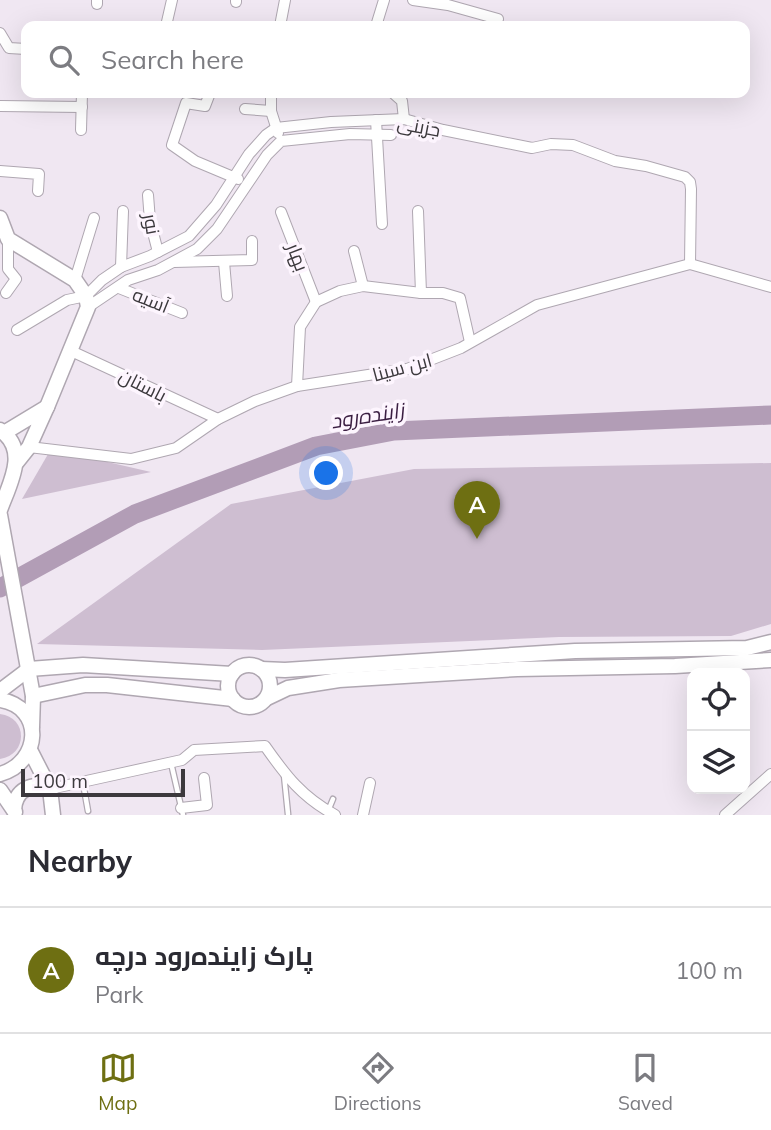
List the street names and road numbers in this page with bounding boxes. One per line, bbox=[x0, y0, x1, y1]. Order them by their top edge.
street label: جزینی bbox=[395, 110, 443, 142]
street label: نور bbox=[138, 211, 166, 236]
street label: بهار bbox=[281, 239, 314, 274]
street label: آسیه bbox=[129, 282, 173, 318]
street label: ابن سینا bbox=[369, 348, 435, 386]
street label: باستان bbox=[115, 363, 171, 407]

